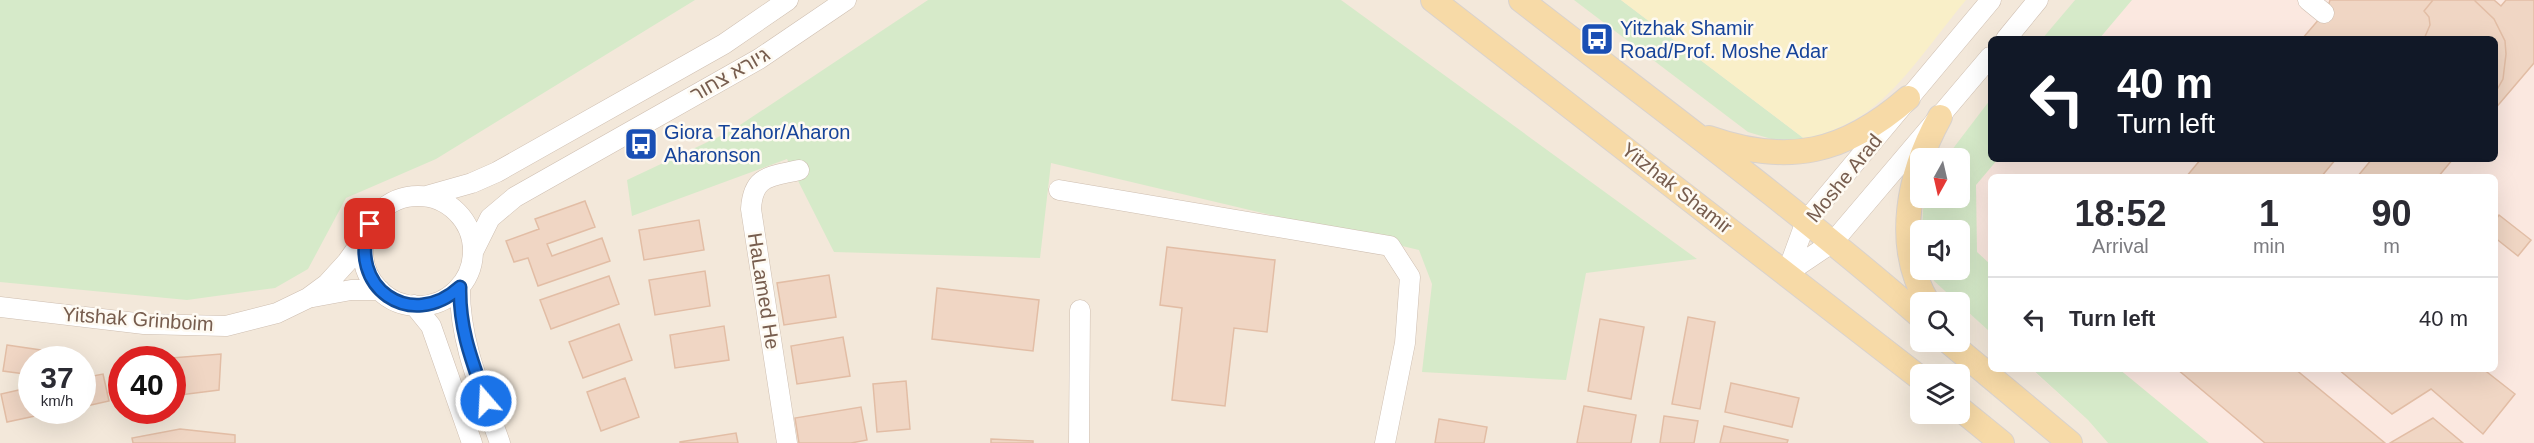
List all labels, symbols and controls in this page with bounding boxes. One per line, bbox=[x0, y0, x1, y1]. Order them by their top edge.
place label: Yitzhak Shamir Road/Prof. Moshe Adar bbox=[1620, 17, 1828, 62]
bus stop icon: Yitzhak Shamir Road/Prof. Moshe Adar bbox=[1579, 21, 1615, 57]
street label: גיורא צחור bbox=[687, 43, 773, 105]
icon: left bbox=[2018, 60, 2096, 138]
text: 40 m bbox=[2117, 60, 2213, 107]
text: Turn left bbox=[2117, 109, 2215, 139]
place label: Giora Tzahor/Aharon Aharonson bbox=[664, 121, 850, 166]
bus stop icon: Giora Tzahor/Aharon Aharonson bbox=[623, 126, 659, 162]
street label: Moshe Arad bbox=[1802, 130, 1886, 226]
street label: Yitzhak Shamir bbox=[1618, 138, 1737, 238]
north arrow bbox=[1910, 148, 1970, 208]
map controls bbox=[1910, 148, 1970, 424]
text: 18:52 bbox=[2074, 193, 2166, 234]
text: 1 bbox=[2259, 193, 2279, 234]
text: 90 bbox=[2372, 193, 2412, 234]
pin bbox=[344, 198, 395, 249]
icon: arrive bbox=[353, 207, 386, 240]
button: sound bbox=[1910, 220, 1970, 280]
street label: HaLamed He bbox=[744, 231, 784, 351]
text: Arrival bbox=[2092, 235, 2149, 257]
text: min bbox=[2253, 235, 2285, 257]
text: m bbox=[2383, 235, 2400, 257]
button: search bbox=[1910, 292, 1970, 352]
street label: Yitshak Grinboim bbox=[62, 303, 214, 335]
icon: left bbox=[2018, 303, 2051, 336]
text: Turn left bbox=[2069, 306, 2155, 331]
text: 40 m bbox=[2419, 306, 2468, 331]
speed limit sign: 40 bbox=[108, 346, 186, 424]
text: 37 bbox=[40, 361, 74, 394]
button: layers bbox=[1910, 364, 1970, 424]
position arrow bbox=[454, 369, 518, 433]
text: km/h bbox=[41, 392, 73, 409]

